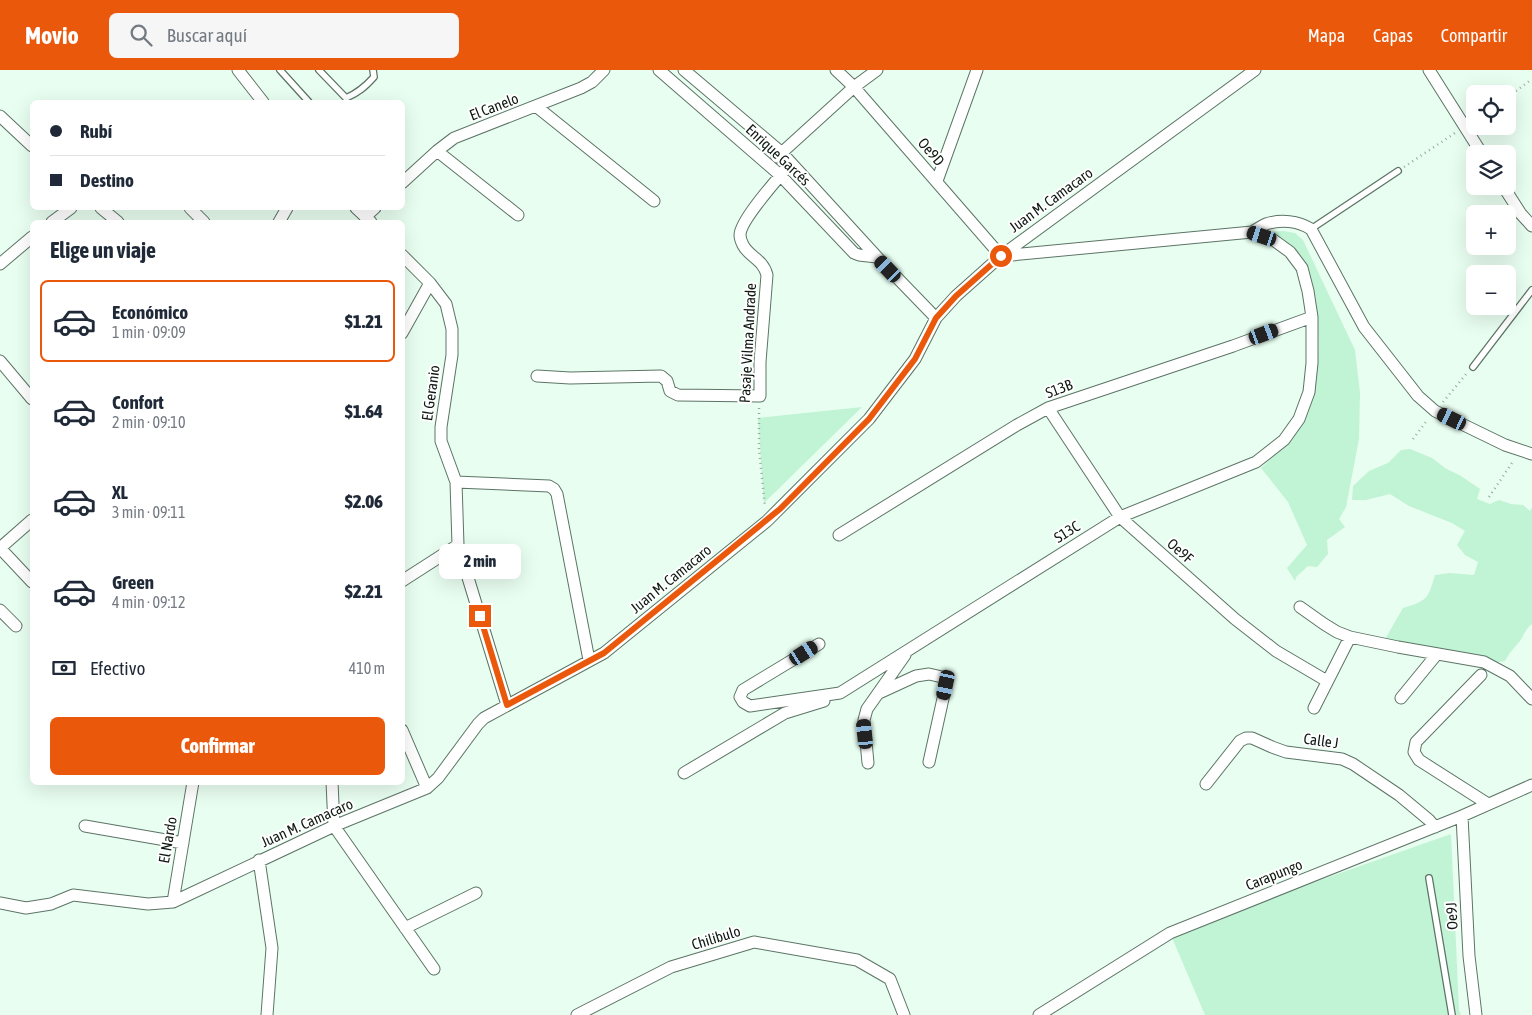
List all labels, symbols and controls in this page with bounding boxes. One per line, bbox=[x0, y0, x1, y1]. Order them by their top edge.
search box bbox=[109, 13, 459, 58]
icon: search bbox=[127, 21, 155, 49]
text: Movio bbox=[25, 22, 79, 49]
text: Buscar aquí bbox=[167, 24, 247, 46]
text: Mapa bbox=[1308, 25, 1345, 46]
text: Capas bbox=[1373, 25, 1413, 46]
text: Compartir bbox=[1441, 25, 1507, 46]
map controls bbox=[1466, 85, 1516, 315]
button: locate bbox=[1466, 85, 1516, 135]
street label: El Canelo bbox=[467, 89, 521, 124]
text: Rubí bbox=[80, 120, 112, 142]
street label: Enrique Garcés bbox=[743, 121, 814, 189]
street label: Oe9D bbox=[915, 134, 948, 169]
button: layers bbox=[1466, 145, 1516, 195]
street label: Juan M. Camacaro bbox=[1006, 164, 1096, 235]
text: Destino bbox=[80, 169, 134, 191]
button: + bbox=[1466, 205, 1516, 255]
car bbox=[1245, 224, 1278, 248]
text: Elige un viaje bbox=[50, 237, 156, 263]
route start bbox=[990, 245, 1012, 267]
car bbox=[872, 253, 903, 285]
button: − bbox=[1466, 265, 1516, 315]
street label: Pasaje Vilma Andrade bbox=[736, 282, 759, 403]
icon: car bbox=[52, 299, 97, 344]
text: Económico bbox=[112, 301, 188, 323]
text: $1.21 bbox=[345, 310, 383, 332]
car bbox=[1247, 322, 1280, 346]
text: 1 min · 09:09 bbox=[112, 323, 186, 341]
street label: El Geranio bbox=[418, 364, 443, 422]
street label: S13B bbox=[1043, 376, 1075, 401]
icon: car bbox=[52, 389, 97, 434]
text: Confort bbox=[112, 391, 164, 413]
text: $1.64 bbox=[345, 400, 383, 422]
car bbox=[1435, 406, 1468, 432]
text: 2 min · 09:10 bbox=[112, 413, 185, 431]
icon: car bbox=[52, 479, 97, 524]
text: XL bbox=[112, 481, 128, 503]
text: $2.06 bbox=[345, 490, 383, 512]
text: 3 min · 09:11 bbox=[112, 503, 185, 521]
street label: S13C bbox=[1051, 517, 1083, 546]
street label: Oe9F bbox=[1164, 535, 1197, 566]
street label: Juan M. Camacaro bbox=[627, 541, 714, 616]
callout: 2 min bbox=[439, 544, 521, 578]
text: 2 min bbox=[464, 552, 496, 570]
icon: car bbox=[52, 569, 97, 614]
text: Green bbox=[112, 571, 154, 593]
text: $2.21 bbox=[345, 580, 383, 602]
text: 4 min · 09:12 bbox=[112, 593, 185, 611]
route end bbox=[469, 605, 491, 627]
car bbox=[787, 639, 820, 667]
icon: cash bbox=[50, 654, 78, 682]
text: Efectivo bbox=[90, 657, 145, 679]
text: 410 m bbox=[349, 659, 385, 677]
car bbox=[935, 669, 956, 701]
button: Confirmar bbox=[50, 717, 385, 775]
car bbox=[855, 718, 874, 750]
street label: Calle J bbox=[1302, 730, 1340, 751]
street label: Juan M. Camacaro bbox=[258, 795, 355, 850]
street label: El Nardo bbox=[155, 815, 180, 864]
street label: Carapungo bbox=[1243, 855, 1305, 894]
street label: Oe9J bbox=[1442, 902, 1461, 930]
street label: Chilibulo bbox=[689, 922, 742, 953]

